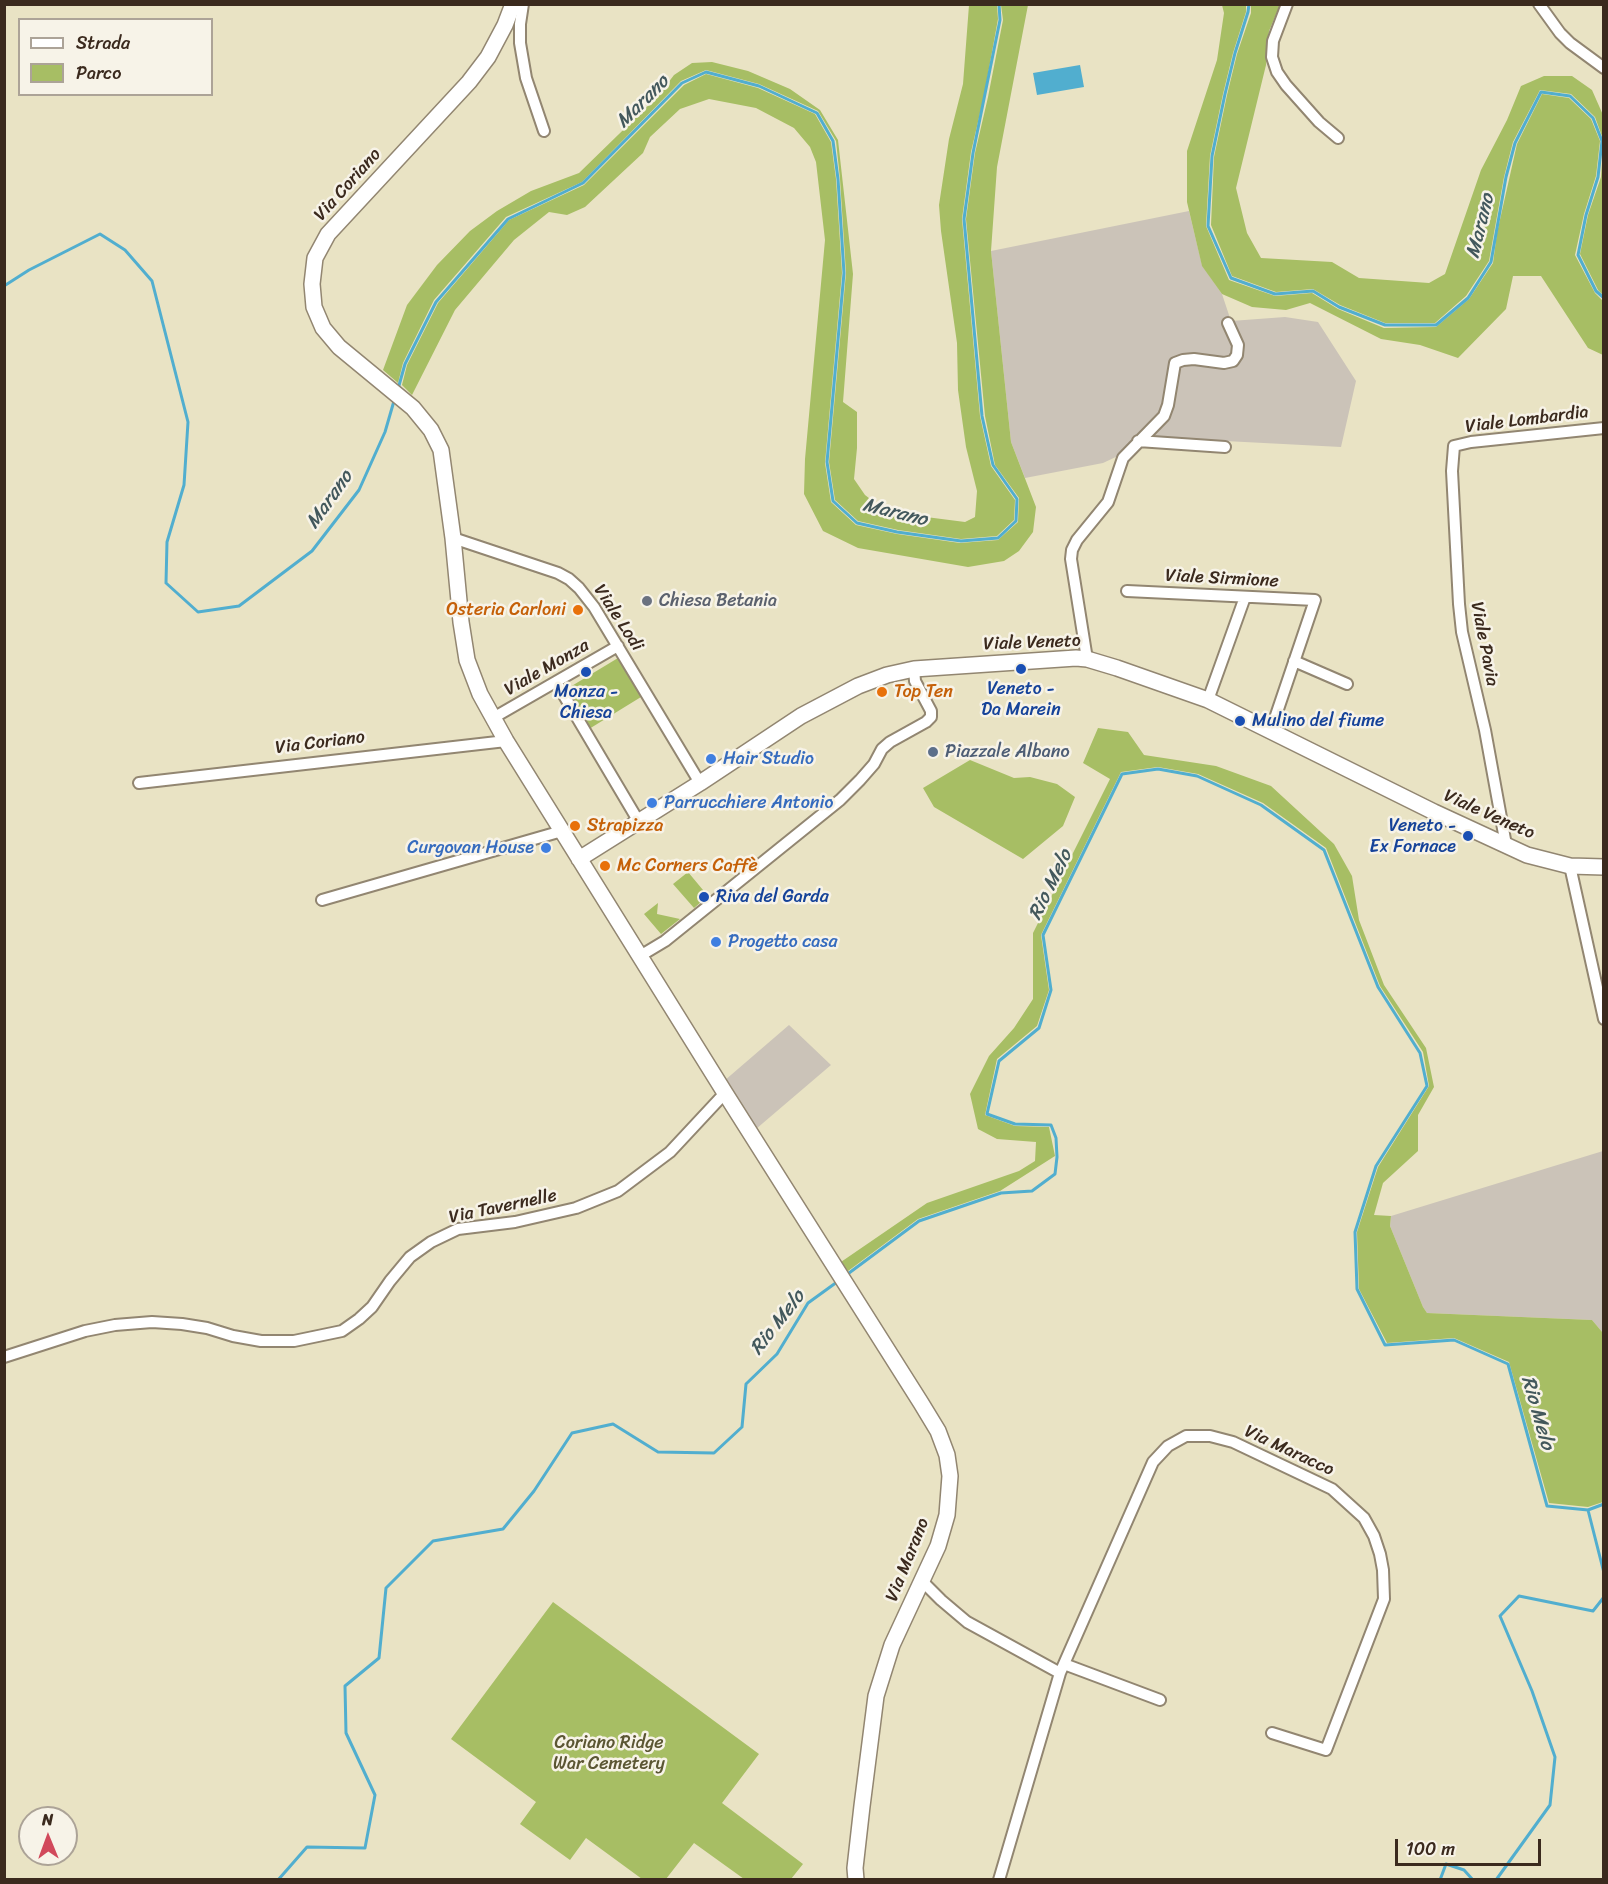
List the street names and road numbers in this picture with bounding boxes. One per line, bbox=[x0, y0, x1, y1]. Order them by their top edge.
street label: Via Coriano bbox=[310, 144, 386, 226]
street label: Viale Lombardia bbox=[1464, 402, 1590, 438]
street label: Viale Sirmione bbox=[1165, 565, 1279, 593]
street label: Viale Lodi bbox=[588, 581, 648, 655]
street label: Viale Pavia bbox=[1465, 600, 1503, 688]
street label: Viale Veneto bbox=[983, 631, 1081, 655]
street label: Viale Monza bbox=[501, 635, 593, 701]
street label: Via Coriano bbox=[274, 727, 366, 759]
street label: Viale Veneto bbox=[1440, 785, 1538, 845]
street label: Via Tavernelle bbox=[447, 1185, 559, 1229]
street label: Via Maracco bbox=[1241, 1421, 1337, 1481]
street label: Via Marano bbox=[881, 1515, 935, 1605]

